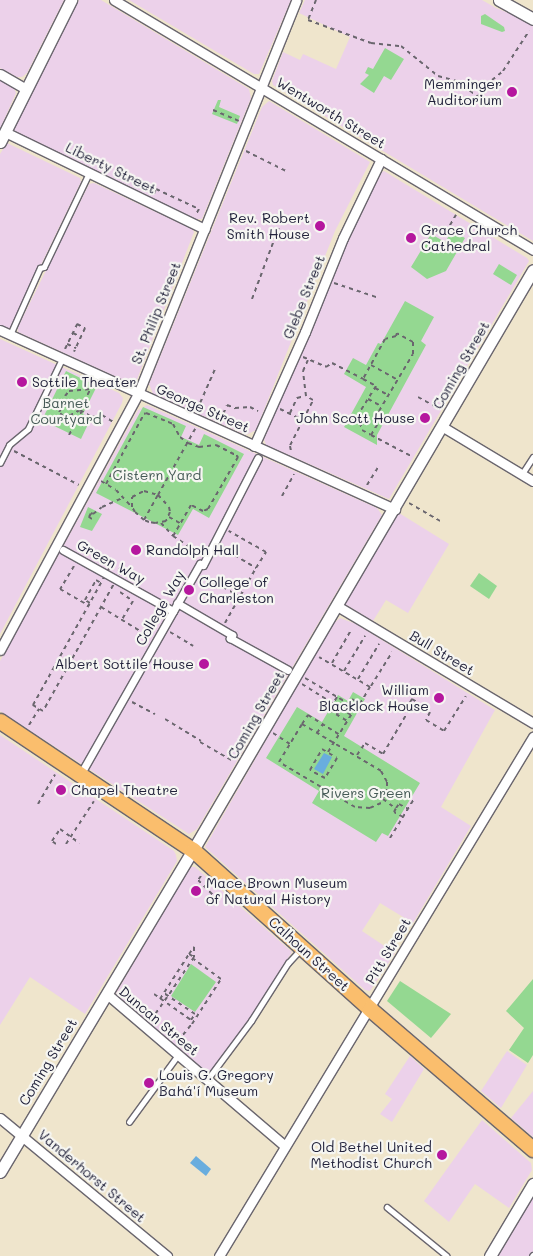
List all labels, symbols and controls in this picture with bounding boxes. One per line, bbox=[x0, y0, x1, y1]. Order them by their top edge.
street label: Wentworth Street bbox=[273, 74, 389, 152]
place label: Memminger Auditorium bbox=[424, 76, 502, 108]
marker: Memminger Auditorium bbox=[506, 86, 518, 98]
street label: Liberty Street bbox=[63, 139, 159, 197]
place label: Rev. Robert Smith House bbox=[227, 210, 310, 242]
marker: Rev. Robert Smith House bbox=[314, 220, 326, 232]
place label: Grace Church Cathedral bbox=[421, 222, 517, 254]
marker: Grace Church Cathedral bbox=[405, 232, 417, 244]
street label: Glebe Street bbox=[280, 253, 328, 341]
street label: St. Philip Street bbox=[128, 259, 184, 367]
street label: Coming Street bbox=[429, 318, 493, 412]
place label: Sottile Theater bbox=[32, 374, 136, 390]
marker: Sottile Theater bbox=[16, 376, 28, 388]
street label: George Street bbox=[154, 380, 252, 436]
park label: Barnet Courtyard bbox=[30, 395, 102, 428]
place label: John Scott House bbox=[296, 410, 415, 426]
marker: John Scott House bbox=[419, 412, 431, 424]
park label: Cistern Yard bbox=[113, 467, 201, 483]
street label: Green Way bbox=[74, 536, 148, 588]
place label: Randolph Hall bbox=[146, 542, 239, 558]
marker: Randolph Hall bbox=[130, 544, 142, 556]
street label: College Way bbox=[132, 568, 188, 648]
place label: College of Charleston bbox=[199, 574, 274, 606]
marker: College of Charleston bbox=[183, 584, 195, 596]
street label: Bull Street bbox=[407, 627, 477, 679]
place label: Albert Sottile House bbox=[55, 656, 194, 672]
marker: Albert Sottile House bbox=[198, 658, 210, 670]
street label: Coming Street bbox=[224, 668, 288, 762]
place label: William Blacklock House bbox=[319, 682, 429, 714]
marker: William Blacklock House bbox=[433, 692, 445, 704]
place label: Chapel Theatre bbox=[71, 782, 178, 798]
marker: Chapel Theatre bbox=[55, 784, 67, 796]
park label: Rivers Green bbox=[321, 785, 411, 801]
place label: Mace Brown Museum of Natural History bbox=[206, 875, 347, 908]
marker: Mace Brown Museum of Natural History bbox=[190, 885, 202, 897]
street label: Calhoun Street bbox=[265, 913, 353, 995]
street label: Pitt Street bbox=[362, 915, 414, 987]
street label: Duncan Street bbox=[116, 983, 202, 1059]
street label: Coming Street bbox=[15, 1015, 81, 1109]
place label: Louis G. Gregory Bahá'í Museum bbox=[159, 1067, 274, 1100]
marker: Louis G. Gregory Bahá'í Museum bbox=[143, 1077, 155, 1089]
street label: Vanderhorst Street bbox=[35, 1126, 149, 1226]
place label: Old Bethel United Methodist Church bbox=[311, 1139, 432, 1172]
marker: Old Bethel United Methodist Church bbox=[436, 1149, 448, 1161]

